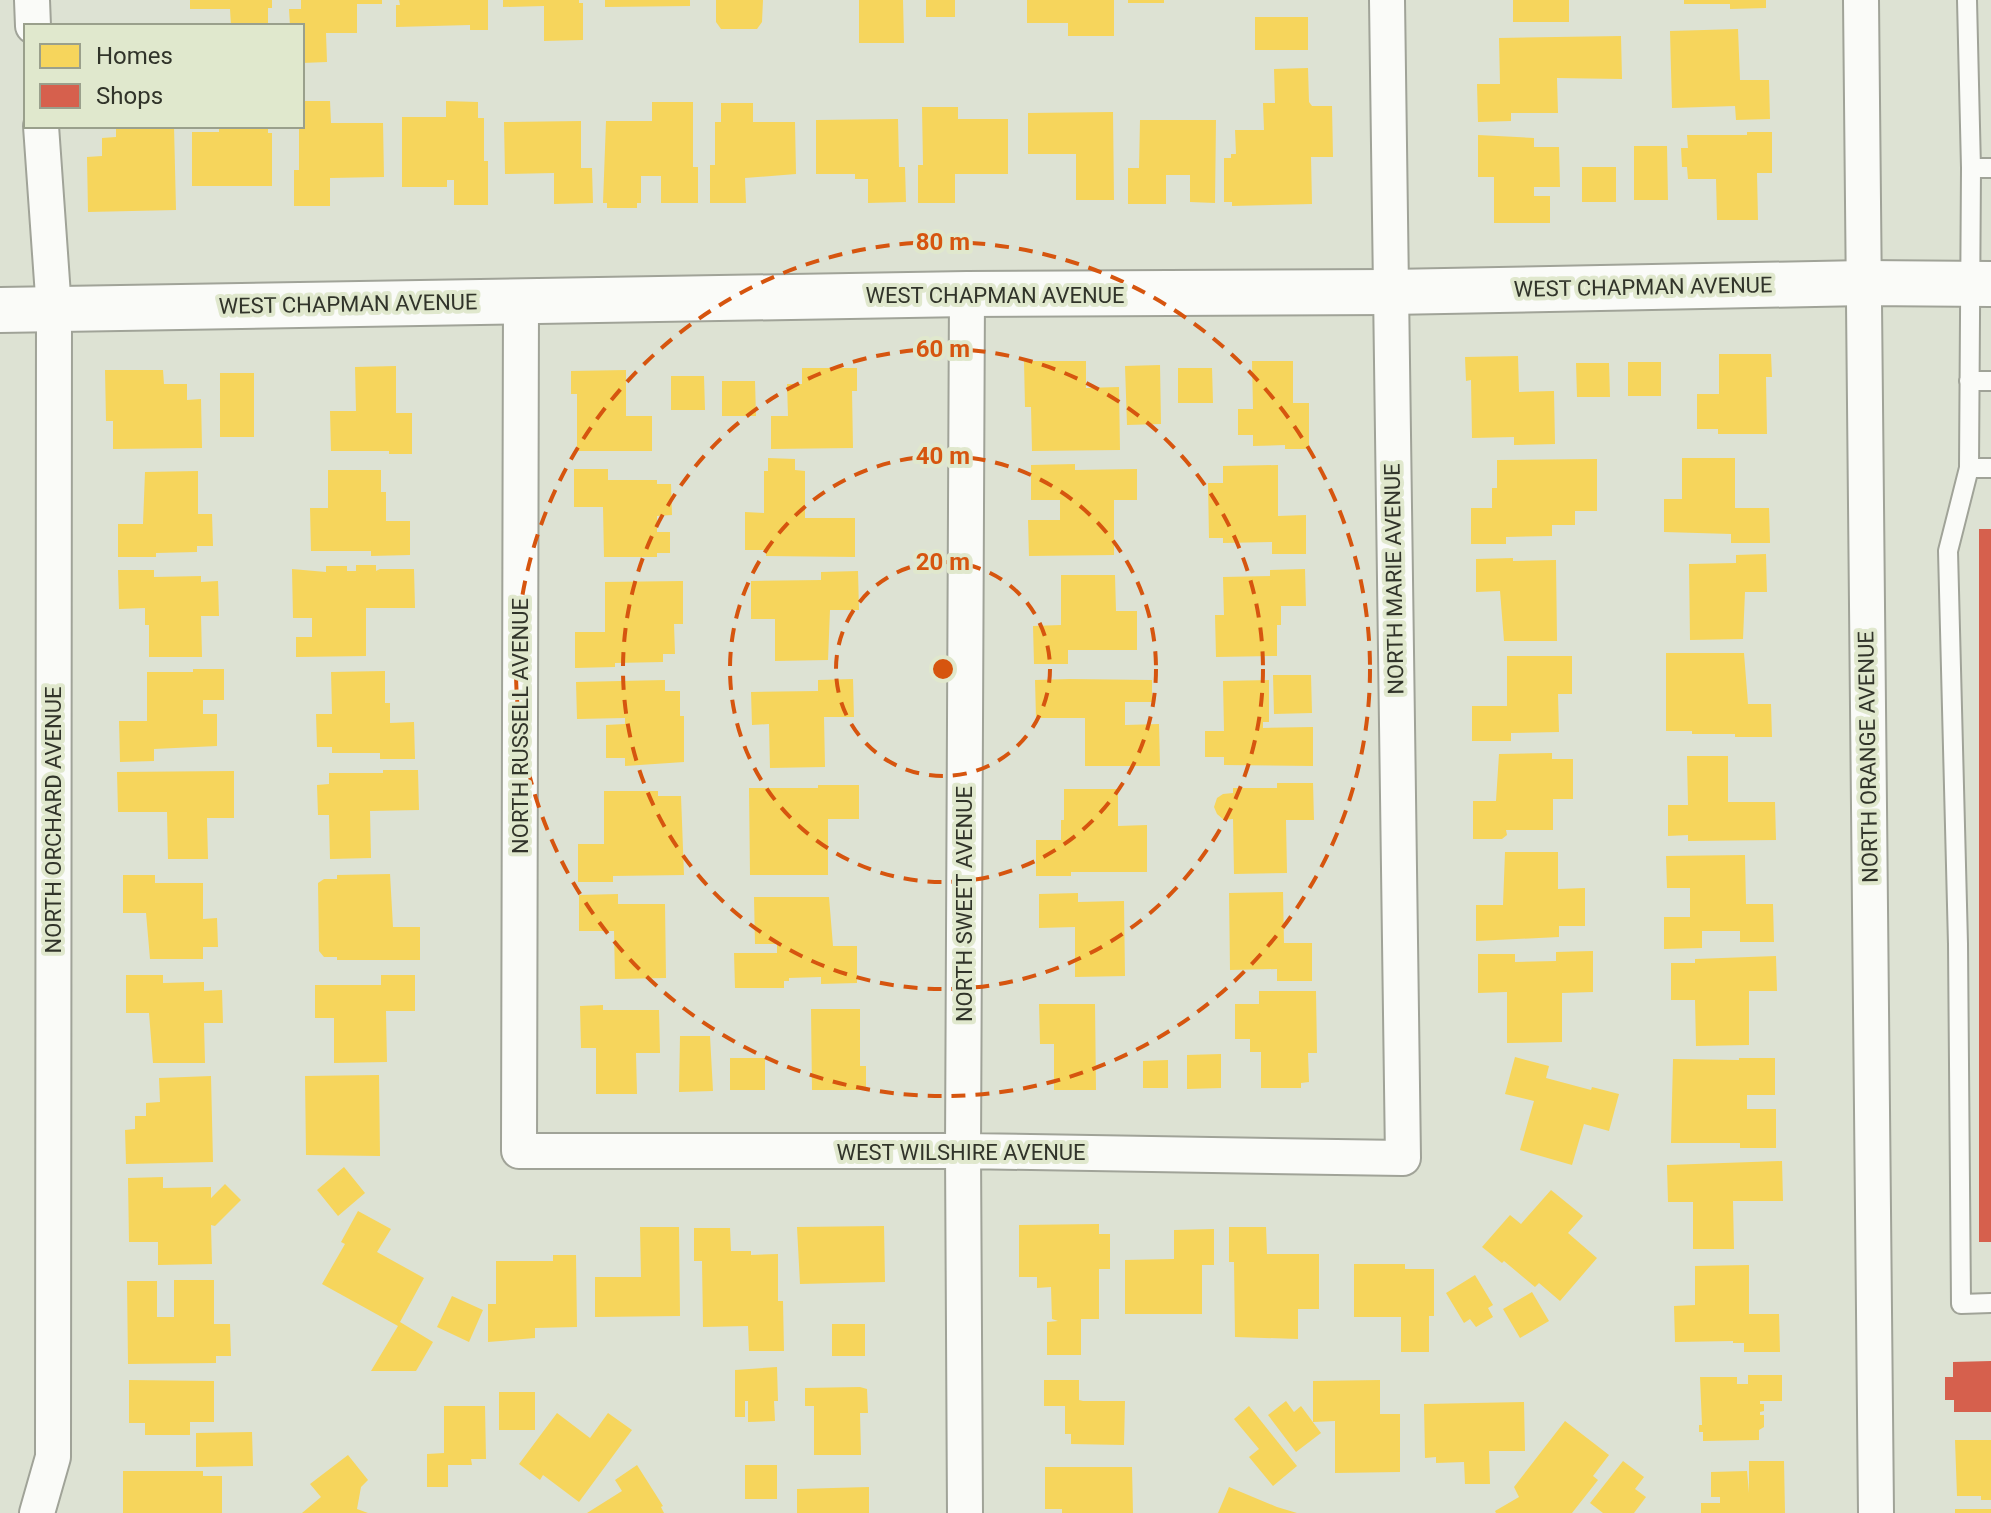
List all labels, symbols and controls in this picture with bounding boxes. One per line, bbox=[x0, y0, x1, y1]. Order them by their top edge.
legend bbox=[24, 24, 304, 128]
text: Homes bbox=[96, 42, 173, 70]
text: Shops bbox=[96, 82, 163, 110]
text: 80 m bbox=[916, 228, 970, 256]
street label: WEST CHAPMAN AVENUE bbox=[1513, 272, 1773, 302]
street label: WEST CHAPMAN AVENUE bbox=[866, 283, 1124, 308]
street label: WEST CHAPMAN AVENUE bbox=[218, 289, 478, 319]
text: 60 m bbox=[916, 335, 970, 363]
text: 40 m bbox=[916, 442, 970, 470]
street label: NORTH MARIE AVENUE bbox=[1379, 463, 1409, 695]
text: 20 m bbox=[916, 548, 970, 576]
street label: NORTH RUSSELL AVENUE bbox=[508, 598, 533, 854]
street label: NORTH ORANGE AVENUE bbox=[1853, 631, 1883, 883]
centre of rings bbox=[929, 655, 957, 683]
street label: NORTH ORCHARD AVENUE bbox=[41, 687, 66, 953]
street label: NORTH SWEET AVENUE bbox=[952, 786, 977, 1022]
street label: WEST WILSHIRE AVENUE bbox=[836, 1140, 1086, 1165]

